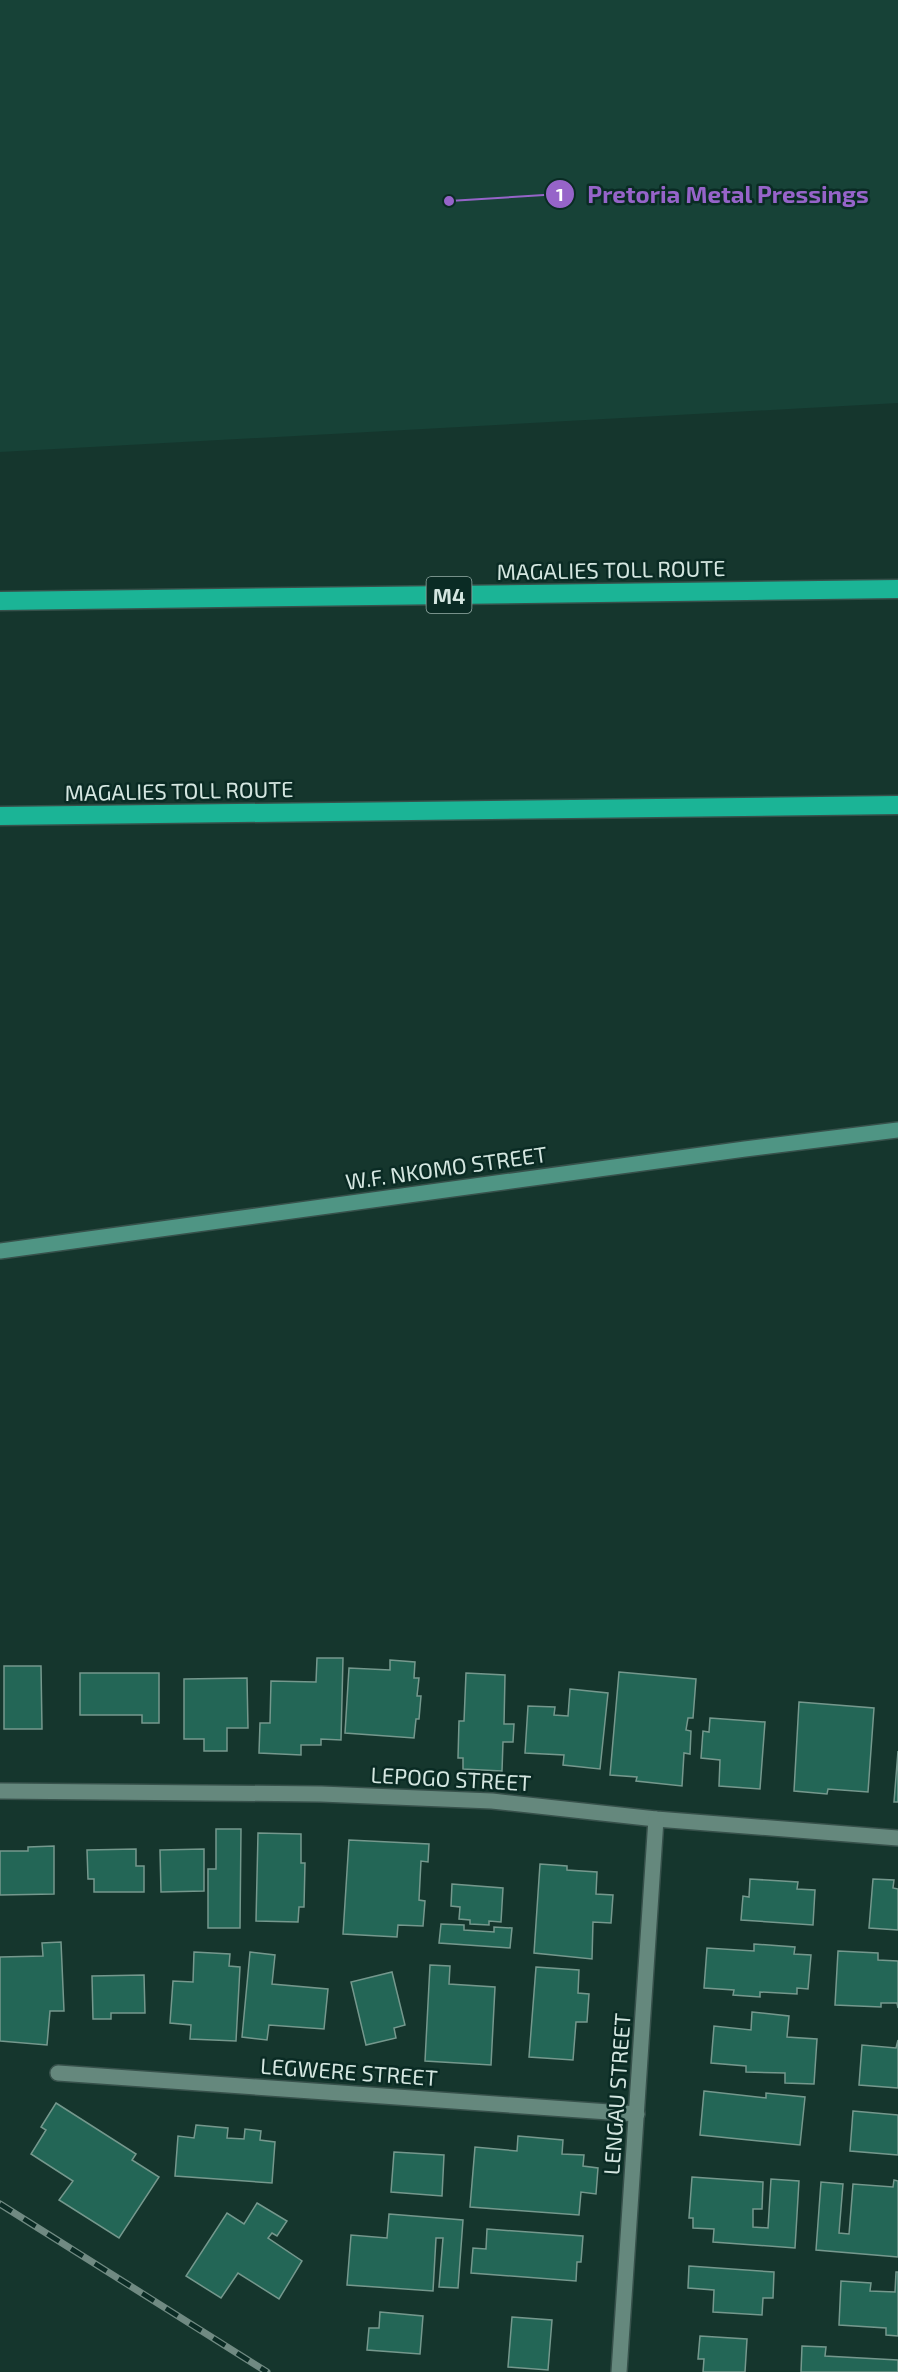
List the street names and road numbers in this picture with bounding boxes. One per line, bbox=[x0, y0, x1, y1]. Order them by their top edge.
street label: MAGALIES TOLL ROUTE bbox=[496, 554, 726, 584]
road number: M4 bbox=[426, 577, 472, 613]
street label: MAGALIES TOLL ROUTE bbox=[64, 775, 294, 805]
street label: W.F. NKOMO STREET bbox=[344, 1140, 549, 1194]
street label: LEPOGO STREET bbox=[370, 1761, 532, 1795]
street label: LENGAU STREET bbox=[597, 2012, 635, 2176]
street label: LEGWERE STREET bbox=[260, 2052, 439, 2090]

